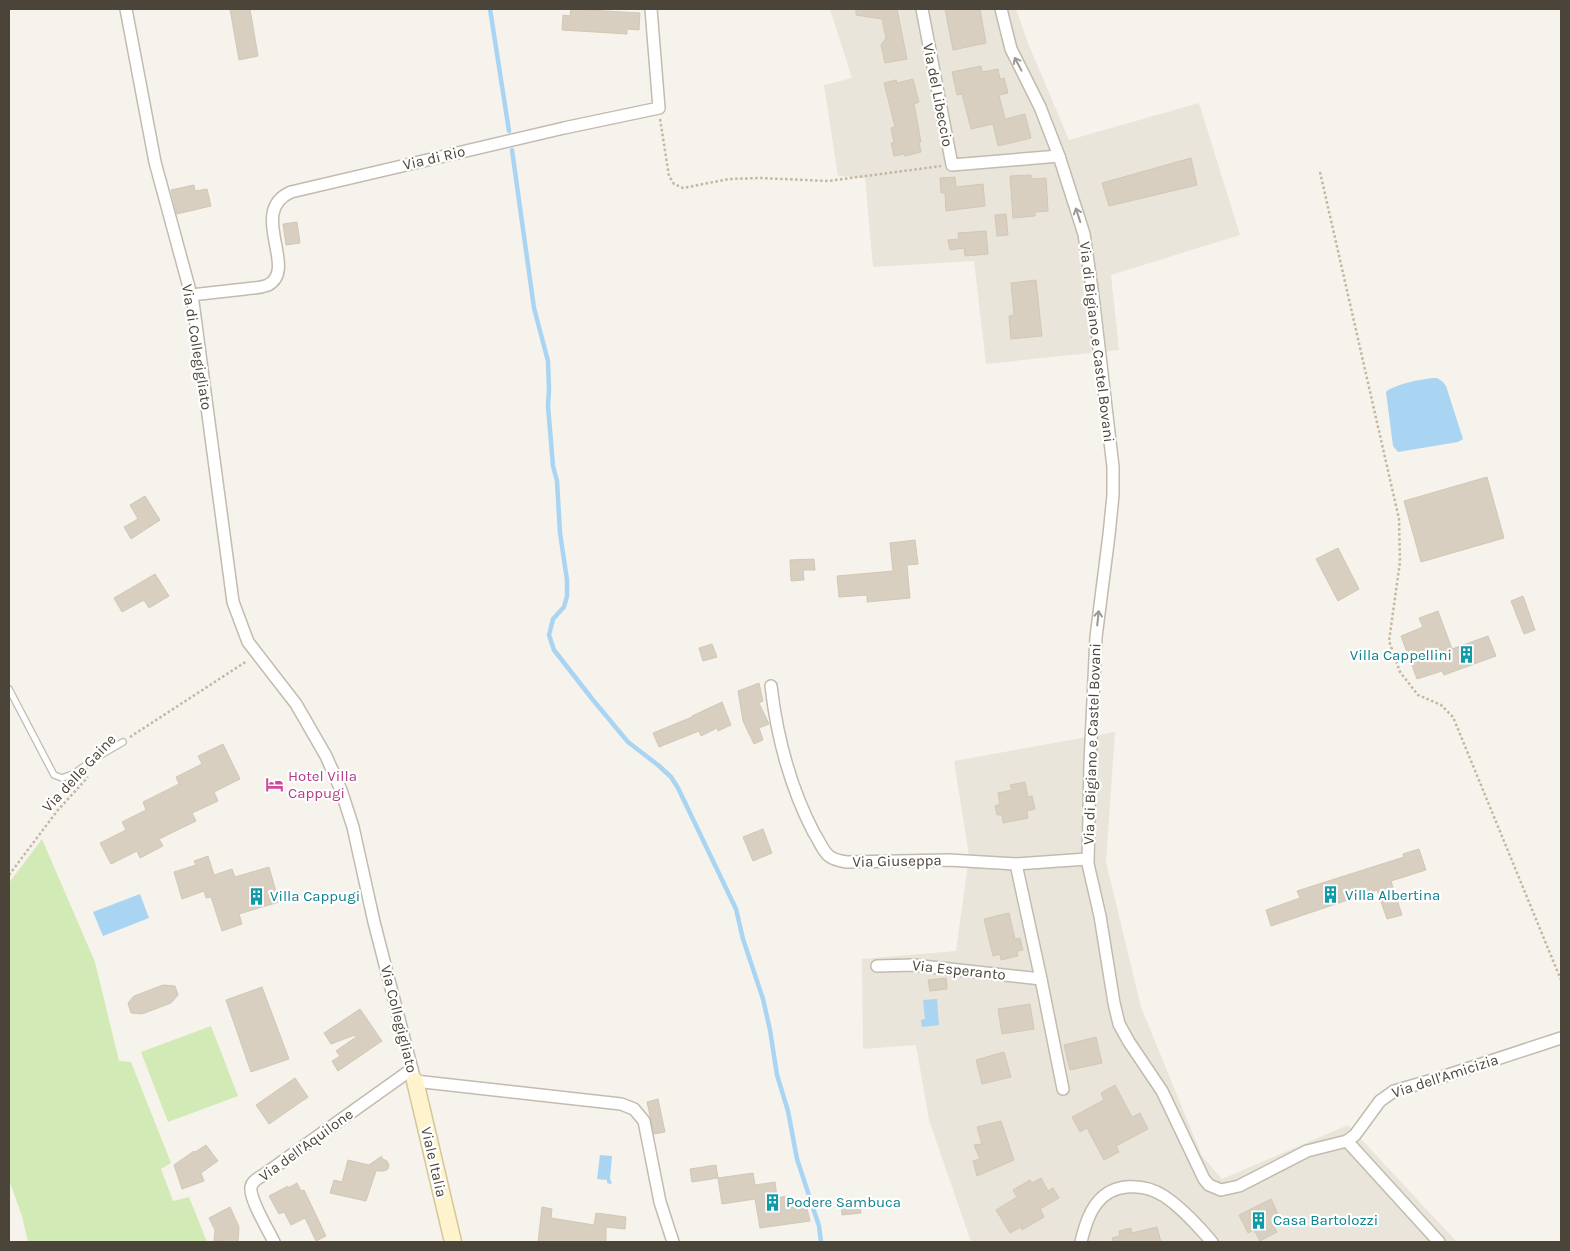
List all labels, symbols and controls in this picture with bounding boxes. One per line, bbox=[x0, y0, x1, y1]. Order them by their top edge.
street label: Via del Libeccio bbox=[919, 42, 957, 148]
one-way arrow bbox=[1013, 57, 1022, 72]
street label: Via di Rio bbox=[401, 142, 467, 174]
one-way arrow bbox=[1072, 207, 1082, 223]
street label: Via di Bigiano e Castel Bovani bbox=[1076, 241, 1118, 443]
street label: Via di Collegigliato bbox=[178, 283, 216, 411]
one-way arrow bbox=[1093, 611, 1103, 627]
street label: Via di Bigiano e Castel Bovani bbox=[1079, 643, 1105, 845]
building icon: Villa Cappellini bbox=[1456, 645, 1476, 665]
place label: Villa Cappellini bbox=[1350, 646, 1452, 664]
street label: Via delle Gaine bbox=[38, 730, 120, 816]
place label: Hotel Villa Cappugi bbox=[288, 767, 357, 802]
hotel icon: Hotel Villa Cappugi bbox=[264, 775, 284, 795]
street label: Via Giuseppa bbox=[852, 851, 942, 871]
building icon: Villa Albertina bbox=[1321, 885, 1341, 905]
building icon: Villa Cappugi bbox=[246, 886, 266, 906]
place label: Villa Albertina bbox=[1345, 886, 1440, 904]
place label: Villa Cappugi bbox=[270, 887, 360, 905]
street label: Via Esperanto bbox=[911, 956, 1007, 984]
street label: Via Collegigliato bbox=[377, 963, 421, 1075]
street label: Via dell'Amicizia bbox=[1389, 1050, 1501, 1102]
street label: Via dell'Aquilone bbox=[255, 1105, 357, 1185]
street label: Viale Italia bbox=[417, 1125, 451, 1199]
building icon: Podere Sambuca bbox=[762, 1192, 782, 1212]
place label: Podere Sambuca bbox=[786, 1193, 901, 1211]
building icon: Casa Bartolozzi bbox=[1249, 1210, 1269, 1230]
place label: Casa Bartolozzi bbox=[1273, 1211, 1378, 1229]

